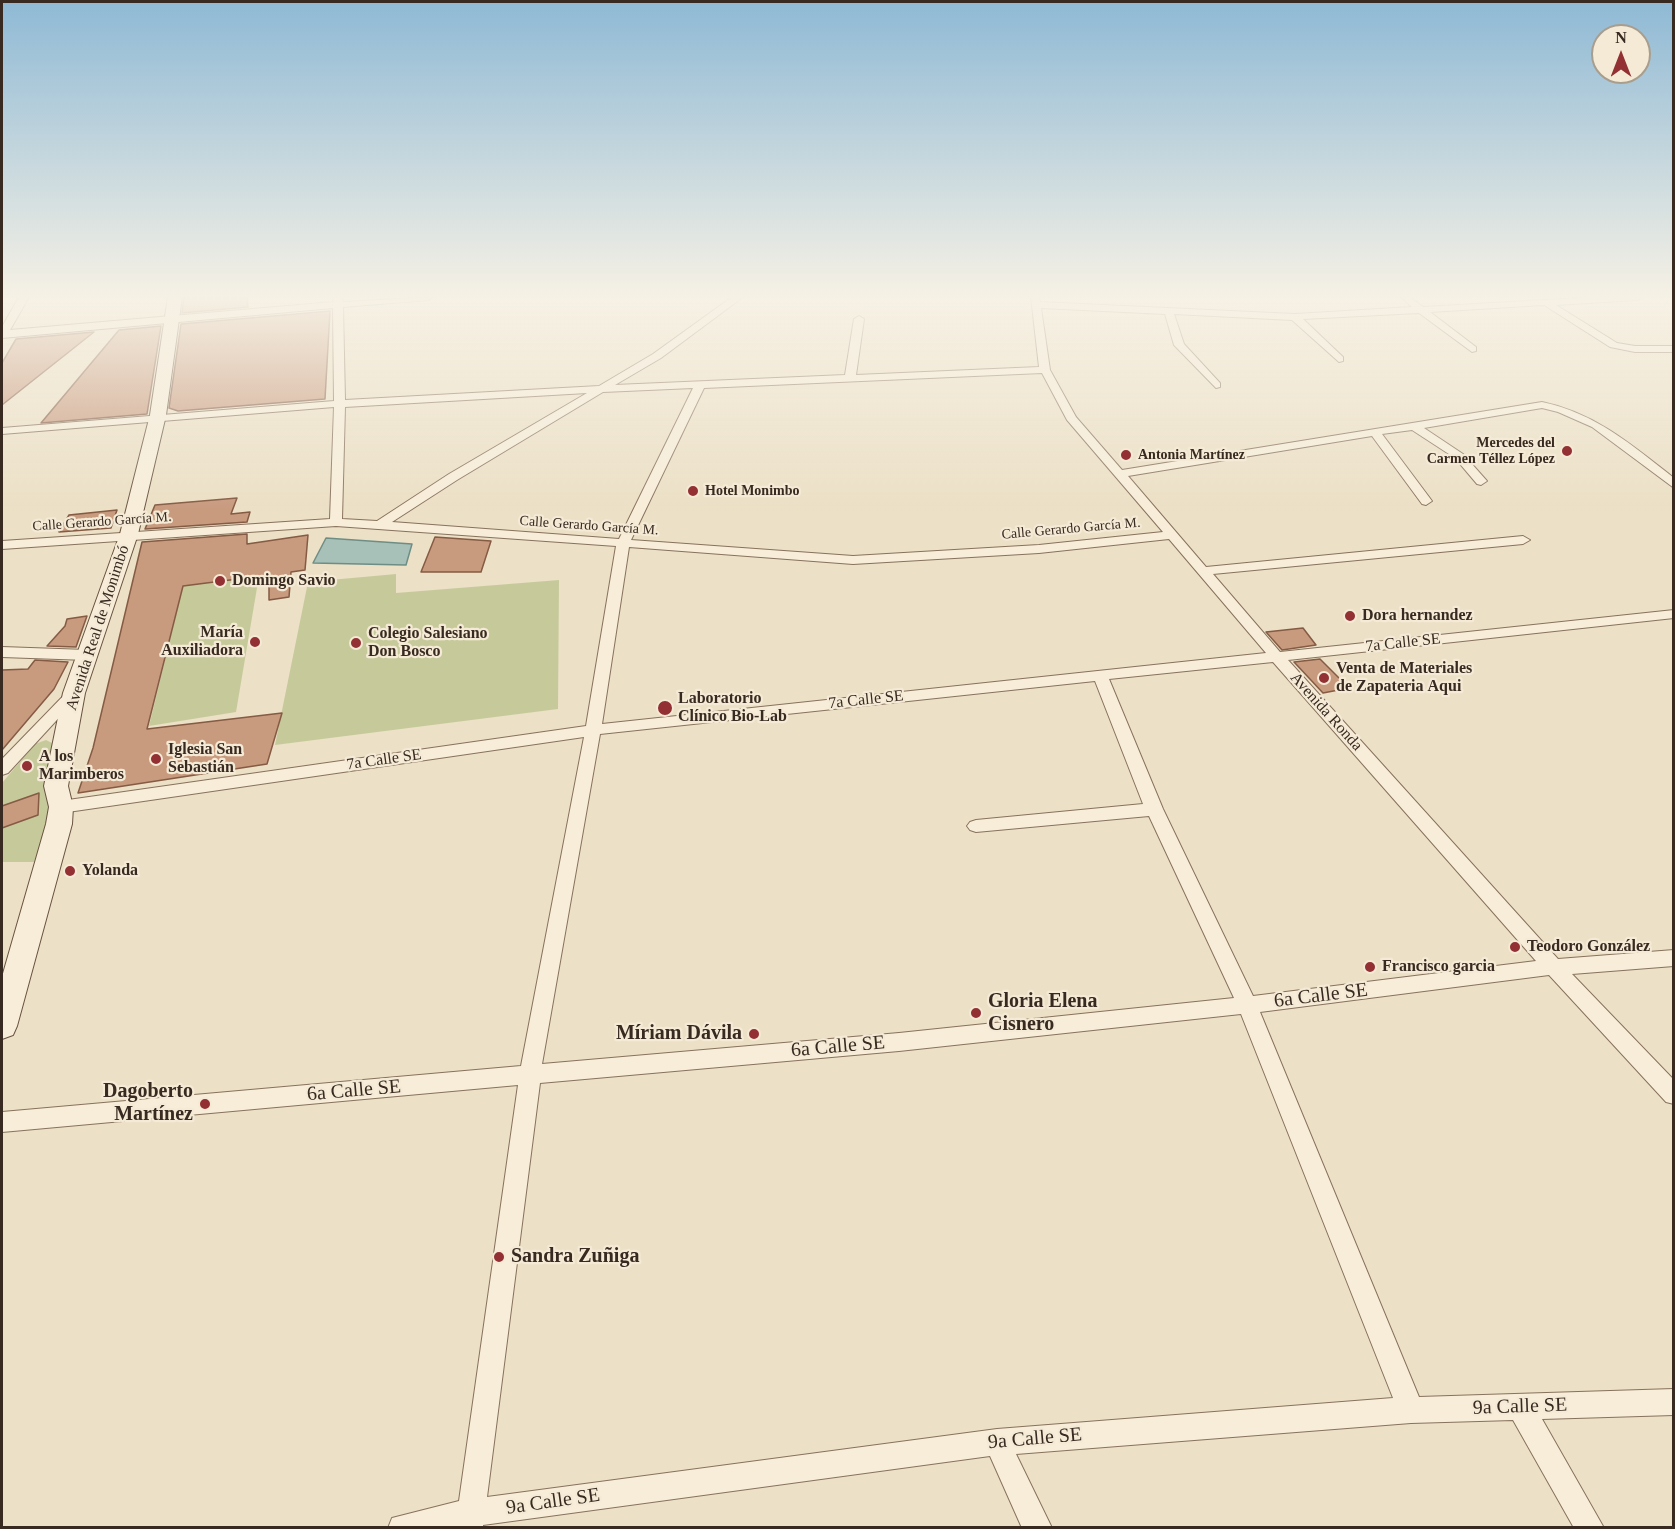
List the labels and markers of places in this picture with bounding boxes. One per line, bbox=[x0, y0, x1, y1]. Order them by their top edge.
place label: Mercedes del Carmen Téllez López bbox=[1427, 435, 1555, 467]
marker: Mercedes del Carmen Téllez López bbox=[1560, 444, 1574, 458]
place label: Antonia Martínez bbox=[1138, 447, 1245, 463]
marker: Antonia Martínez bbox=[1119, 448, 1133, 462]
place label: Hotel Monimbo bbox=[705, 483, 799, 499]
marker: Hotel Monimbo bbox=[686, 484, 700, 498]
place label: Domingo Savio bbox=[232, 571, 336, 591]
marker: Domingo Savio bbox=[213, 574, 227, 588]
place label: Dora hernandez bbox=[1362, 606, 1473, 626]
marker: Dora hernandez bbox=[1343, 609, 1357, 623]
place label: María Auxiliadora bbox=[161, 623, 243, 661]
place label: Colegio Salesiano Don Bosco bbox=[368, 624, 488, 662]
marker: María Auxiliadora bbox=[248, 635, 262, 649]
marker: Colegio Salesiano Don Bosco bbox=[349, 636, 363, 650]
place label: Venta de Materiales de Zapateria Aqui bbox=[1336, 659, 1472, 697]
marker: Venta de Materiales de Zapateria Aqui bbox=[1317, 671, 1331, 685]
place label: Laboratorio Clínico Bio-Lab bbox=[678, 689, 787, 727]
marker: Laboratorio Clínico Bio-Lab bbox=[656, 699, 674, 717]
place label: Iglesia San Sebastián bbox=[168, 740, 242, 778]
place label: A los Marimberos bbox=[39, 747, 124, 785]
marker: Iglesia San Sebastián bbox=[149, 752, 163, 766]
marker: A los Marimberos bbox=[20, 759, 34, 773]
place label: Yolanda bbox=[82, 861, 138, 881]
marker: Yolanda bbox=[63, 864, 77, 878]
place label: Teodoro González bbox=[1527, 937, 1650, 957]
marker: Teodoro González bbox=[1508, 940, 1522, 954]
place label: Francisco garcia bbox=[1382, 957, 1495, 977]
marker: Francisco garcia bbox=[1363, 960, 1377, 974]
place label: Gloria Elena Cisnero bbox=[988, 990, 1097, 1037]
marker: Gloria Elena Cisnero bbox=[969, 1006, 983, 1020]
place label: Míriam Dávila bbox=[616, 1022, 742, 1046]
marker: Míriam Dávila bbox=[747, 1027, 761, 1041]
place label: Dagoberto Martínez bbox=[103, 1080, 193, 1127]
marker: Dagoberto Martínez bbox=[198, 1097, 212, 1111]
place label: Sandra Zuñiga bbox=[511, 1245, 639, 1269]
marker: Sandra Zuñiga bbox=[492, 1250, 506, 1264]

